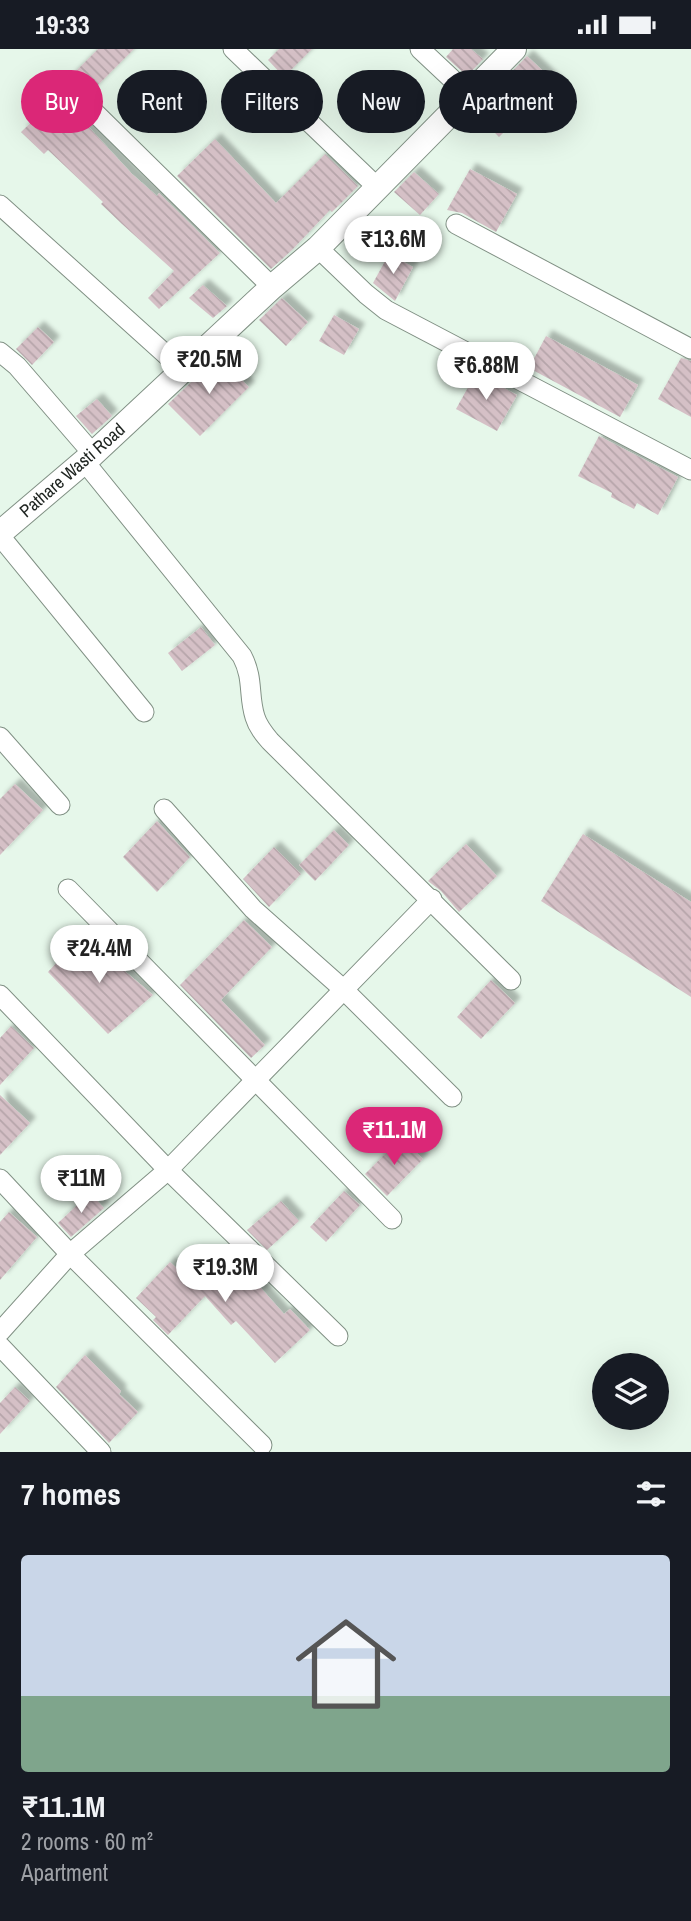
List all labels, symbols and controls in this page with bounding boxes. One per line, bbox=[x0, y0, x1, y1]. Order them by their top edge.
text: 19:33 bbox=[35, 7, 90, 42]
chip: Buy bbox=[21, 70, 103, 133]
chip: Rent bbox=[117, 70, 207, 133]
chip: Filters bbox=[221, 70, 323, 133]
chip: New bbox=[337, 70, 425, 133]
chip: Apartment bbox=[439, 70, 577, 133]
pin: ₹13.6M bbox=[336, 217, 450, 276]
text: ₹13.6M bbox=[360, 223, 426, 254]
pin: ₹20.5M bbox=[152, 337, 266, 396]
text: ₹20.5M bbox=[176, 343, 242, 374]
pin: ₹6.88M bbox=[429, 343, 543, 402]
text: ₹6.88M bbox=[453, 349, 519, 380]
street label: Pathare Wasti Road bbox=[14, 417, 130, 523]
pin: ₹24.4M bbox=[42, 925, 156, 985]
text: ₹24.4M bbox=[66, 932, 132, 963]
pin: ₹11.1M bbox=[337, 1107, 451, 1167]
text: ₹11.1M bbox=[362, 1114, 426, 1145]
pin: ₹11M bbox=[40, 1155, 122, 1215]
text: ₹11M bbox=[57, 1162, 106, 1193]
pin: ₹19.3M bbox=[168, 1245, 282, 1304]
text: ₹19.3M bbox=[192, 1251, 258, 1282]
map controls bbox=[592, 1353, 669, 1430]
button: layers bbox=[592, 1353, 669, 1430]
text: 7 homes bbox=[21, 1474, 121, 1514]
icon: filters bbox=[632, 1475, 670, 1513]
icon: home bbox=[283, 1601, 409, 1727]
text: ₹11.1M bbox=[21, 1786, 105, 1826]
text: 2 rooms · 60 m² bbox=[21, 1826, 153, 1857]
text: Apartment bbox=[21, 1857, 108, 1888]

